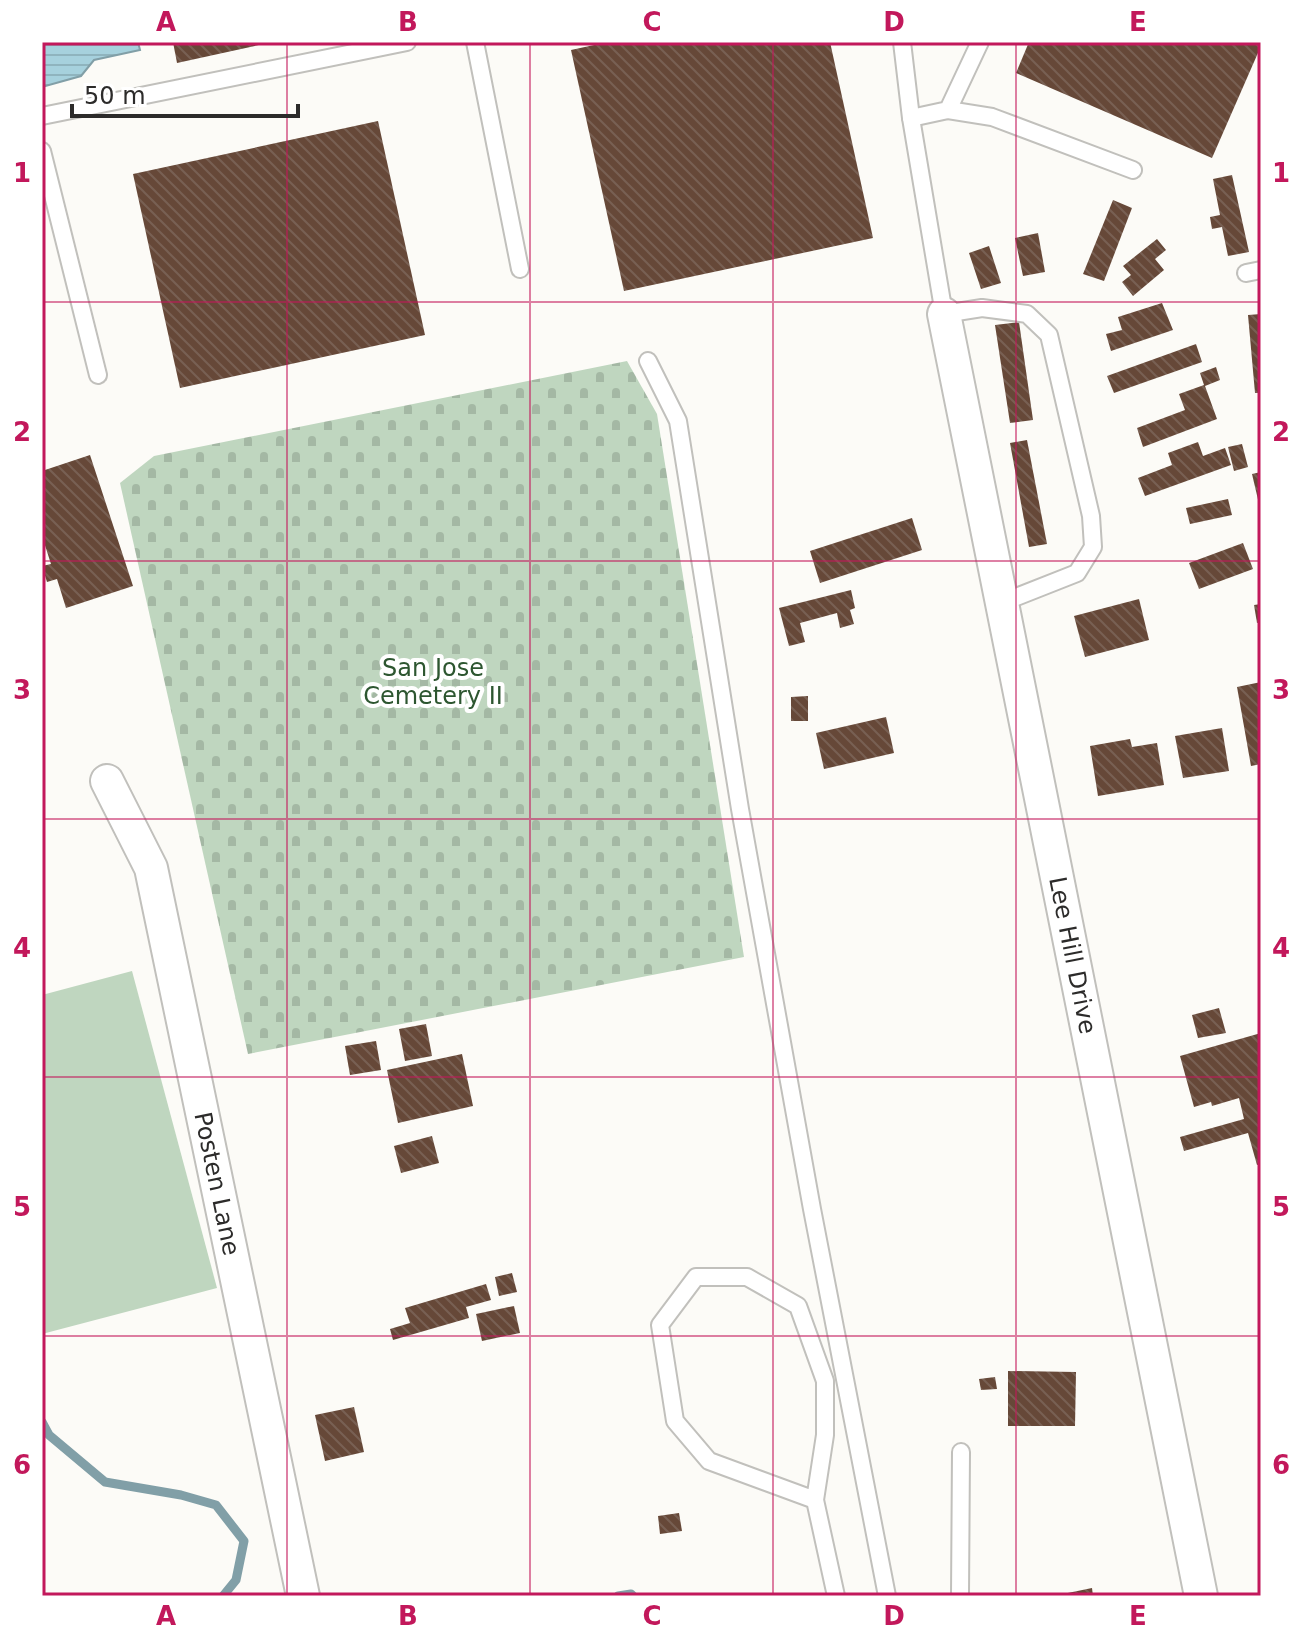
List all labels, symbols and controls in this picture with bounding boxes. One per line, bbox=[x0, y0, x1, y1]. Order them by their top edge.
text: A bbox=[156, 7, 176, 37]
text: B bbox=[398, 7, 418, 37]
text: C bbox=[642, 7, 662, 37]
text: D bbox=[883, 7, 905, 37]
text: E bbox=[1129, 7, 1147, 37]
scale bar bbox=[72, 68, 298, 118]
text: 50 m bbox=[84, 82, 146, 110]
text: 1 bbox=[13, 158, 31, 188]
text: 1 bbox=[1272, 158, 1290, 188]
text: 2 bbox=[13, 417, 31, 447]
text: 2 bbox=[1272, 417, 1290, 447]
park label: San Jose Cemetery II bbox=[363, 654, 503, 710]
text: 3 bbox=[13, 675, 31, 705]
text: 3 bbox=[1272, 675, 1290, 705]
street label: Lee Hill Drive bbox=[1043, 874, 1102, 1036]
text: 4 bbox=[13, 933, 31, 963]
text: 4 bbox=[1272, 933, 1290, 963]
street label: Posten Lane bbox=[188, 1109, 246, 1258]
text: 5 bbox=[13, 1192, 31, 1222]
text: 5 bbox=[1272, 1192, 1290, 1222]
text: 6 bbox=[13, 1450, 31, 1480]
text: 6 bbox=[1272, 1450, 1290, 1480]
text: A bbox=[156, 1601, 176, 1631]
text: B bbox=[398, 1601, 418, 1631]
text: C bbox=[642, 1601, 662, 1631]
text: D bbox=[883, 1601, 905, 1631]
text: E bbox=[1129, 1601, 1147, 1631]

